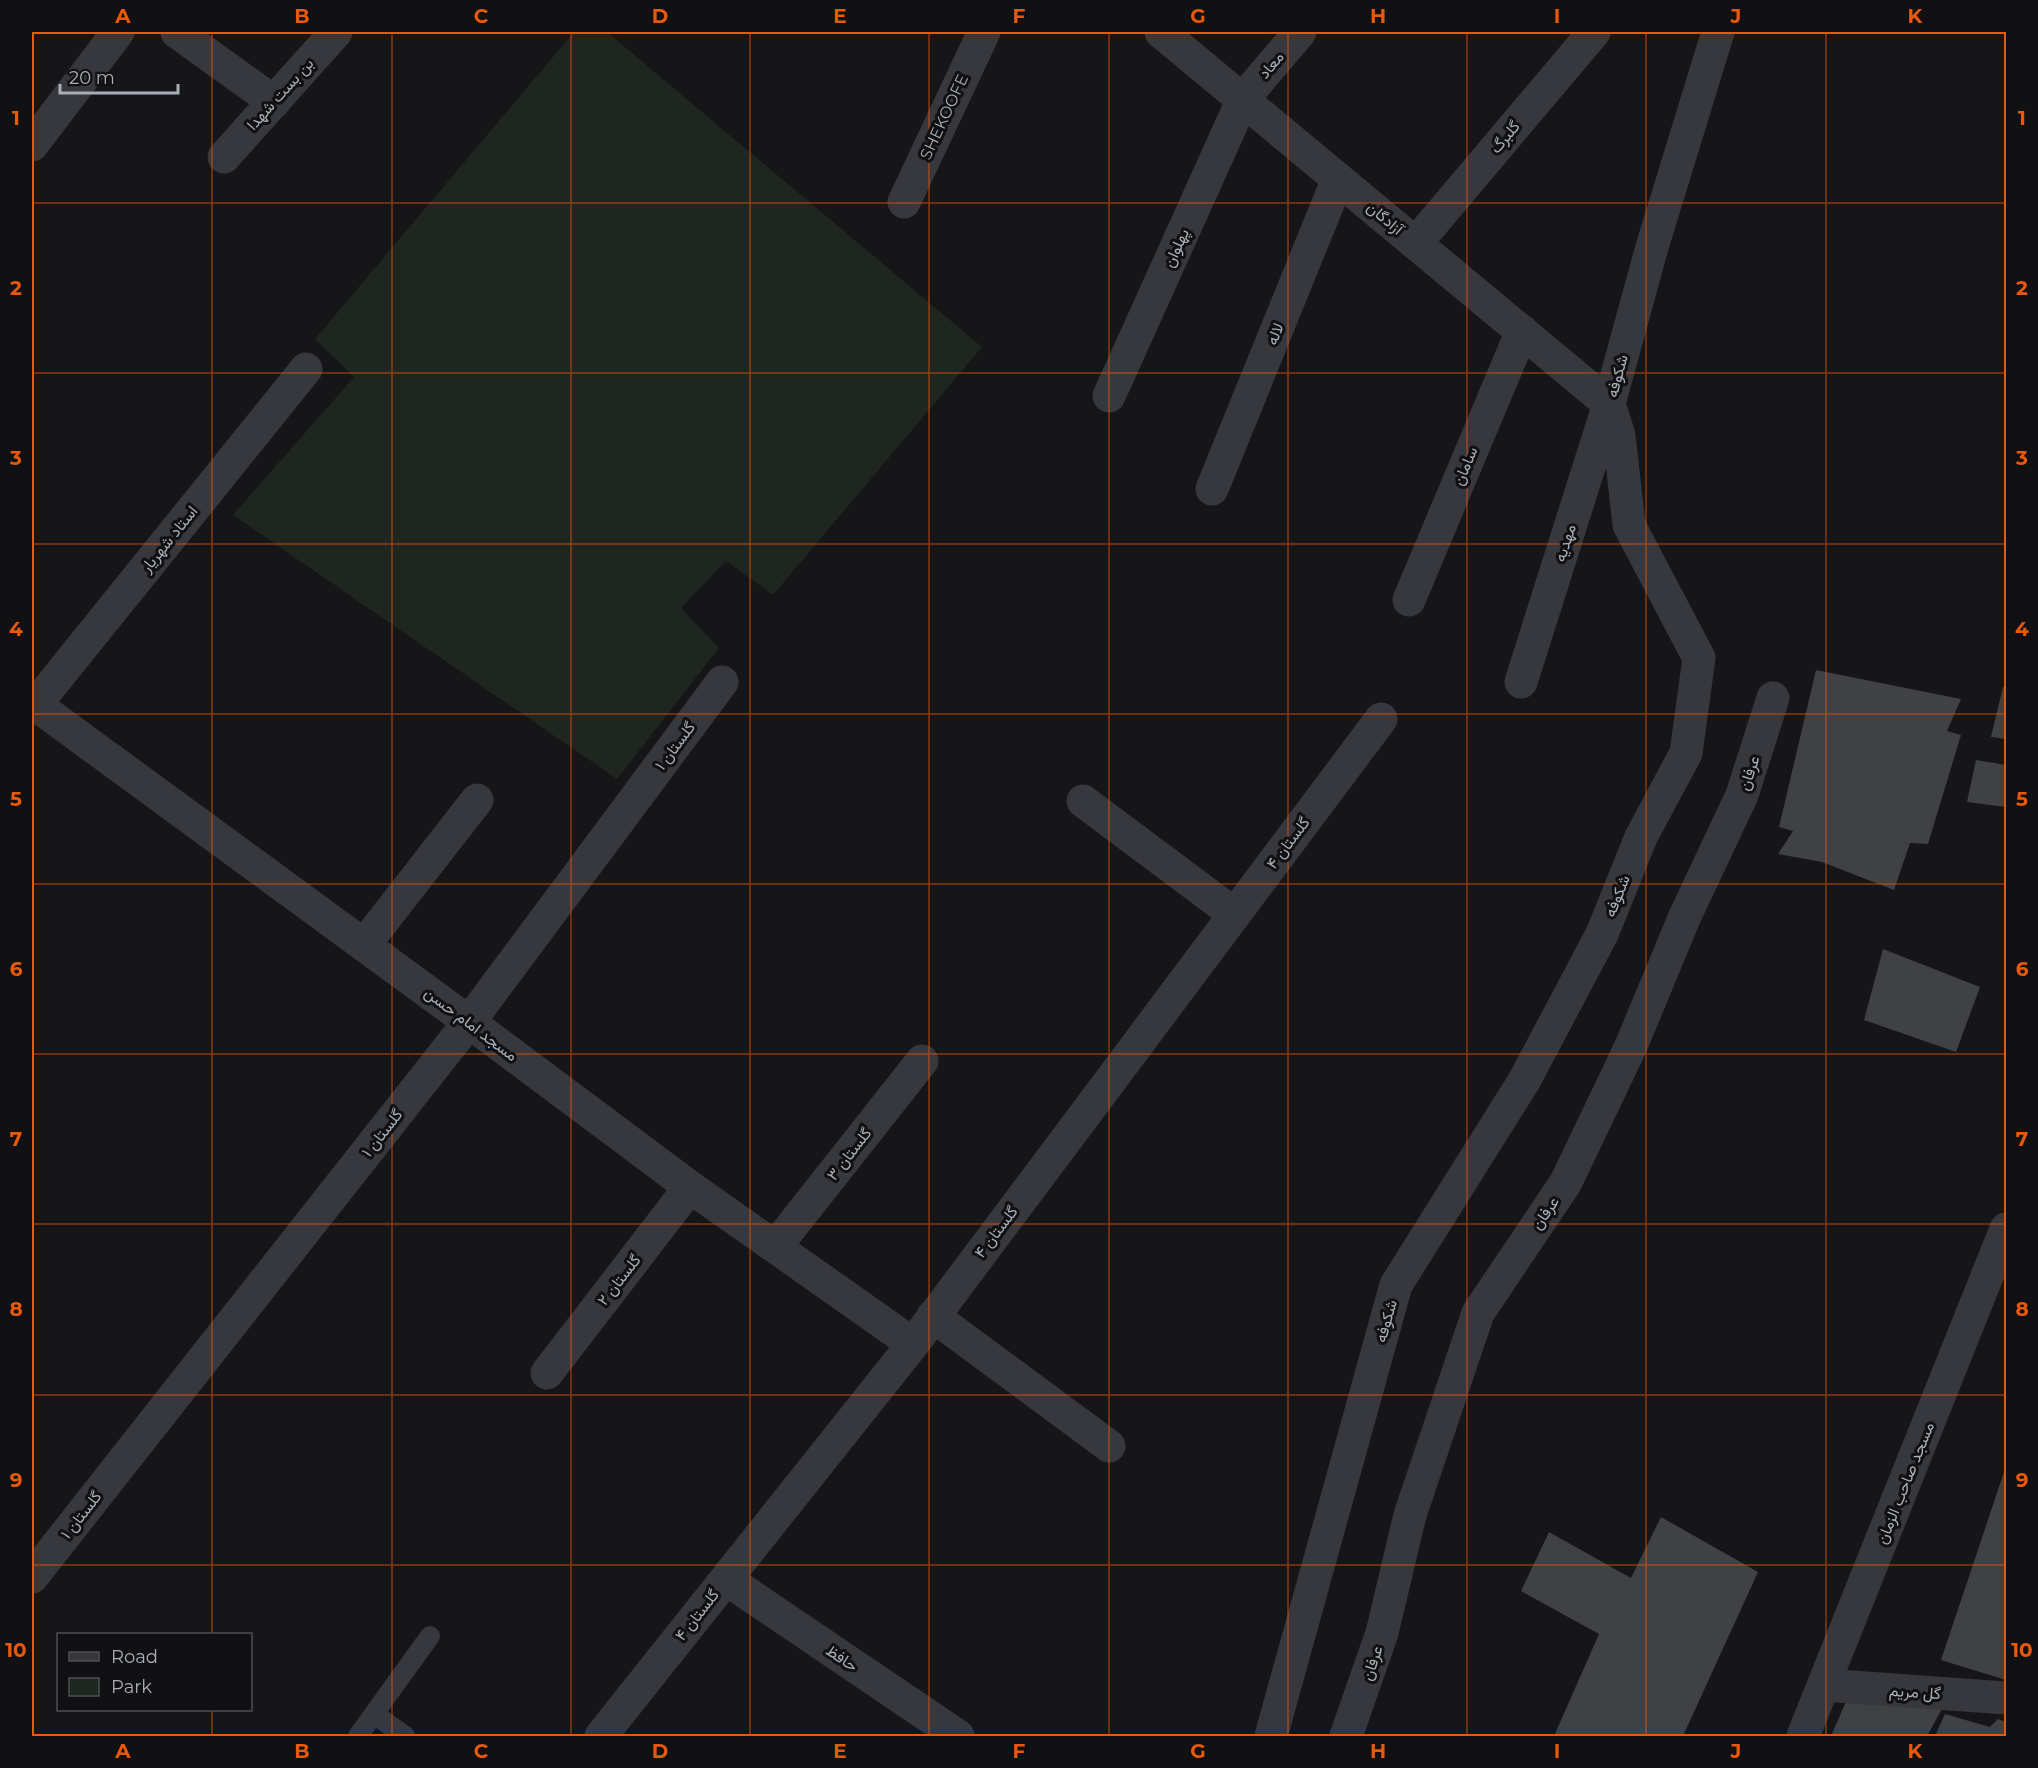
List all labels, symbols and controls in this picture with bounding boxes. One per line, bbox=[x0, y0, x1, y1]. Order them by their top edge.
text: A bbox=[114, 4, 131, 28]
text: B bbox=[294, 4, 310, 28]
text: C bbox=[474, 4, 489, 28]
text: D bbox=[652, 4, 668, 28]
text: E bbox=[833, 4, 847, 28]
text: F bbox=[1013, 4, 1026, 28]
text: G bbox=[1190, 4, 1206, 28]
text: H bbox=[1370, 4, 1386, 28]
text: I bbox=[1554, 4, 1560, 28]
text: J bbox=[1730, 4, 1741, 28]
text: K bbox=[1908, 4, 1924, 28]
street label: معاد bbox=[1254, 48, 1288, 82]
street label: بن بست شهدا bbox=[243, 54, 318, 135]
scale bar bbox=[60, 57, 178, 95]
text: 20 m bbox=[69, 67, 115, 89]
street label: SHEKOOFE bbox=[916, 71, 972, 163]
text: 1 bbox=[12, 106, 20, 130]
text: 1 bbox=[2018, 106, 2026, 130]
street label: گلبرگ bbox=[1486, 117, 1525, 158]
street label: آزادگان bbox=[1362, 197, 1408, 240]
street label: پهلوان bbox=[1159, 225, 1195, 271]
text: 2 bbox=[10, 276, 22, 300]
text: 2 bbox=[2016, 276, 2028, 300]
street label: لاله bbox=[1262, 320, 1288, 348]
street label: شکوفه bbox=[1602, 353, 1633, 400]
street label: سامان bbox=[1448, 444, 1482, 488]
text: 3 bbox=[9, 446, 22, 470]
text: 3 bbox=[2015, 446, 2028, 470]
street label: استاد شهریار bbox=[136, 502, 202, 577]
street label: مهدیه bbox=[1550, 522, 1581, 564]
text: 4 bbox=[9, 617, 23, 641]
text: 4 bbox=[2015, 617, 2029, 641]
street label: گلستان ۱ bbox=[651, 718, 699, 774]
street label: عرفان bbox=[1734, 753, 1765, 793]
text: 5 bbox=[10, 787, 22, 811]
text: 5 bbox=[2016, 787, 2028, 811]
street label: گلستان ۴ bbox=[1262, 813, 1314, 873]
street label: شکوفه bbox=[1600, 872, 1635, 920]
text: 6 bbox=[10, 957, 23, 981]
text: 6 bbox=[2016, 957, 2029, 981]
street label: مسجد امام حسن bbox=[420, 983, 521, 1066]
street label: گلستان ۱ bbox=[357, 1105, 407, 1161]
street label: گلستان ۳ bbox=[823, 1124, 875, 1184]
text: 7 bbox=[10, 1127, 22, 1151]
text: 7 bbox=[2016, 1127, 2028, 1151]
street label: عرفان bbox=[1527, 1193, 1564, 1234]
street label: گلستان ۴ bbox=[970, 1202, 1022, 1262]
street label: گلستان ۲ bbox=[593, 1251, 645, 1309]
text: 8 bbox=[9, 1297, 23, 1321]
street label: شکوفه bbox=[1371, 1297, 1402, 1345]
text: 8 bbox=[2015, 1297, 2029, 1321]
street label: مسجد صاحب الزمان bbox=[1872, 1419, 1939, 1547]
text: 9 bbox=[10, 1468, 22, 1492]
text: 9 bbox=[2016, 1468, 2028, 1492]
street label: گلستان ۱ bbox=[56, 1487, 106, 1543]
street label: گلستان ۴ bbox=[671, 1585, 723, 1645]
legend bbox=[57, 1633, 252, 1711]
text: 10 bbox=[5, 1638, 27, 1662]
text: 10 bbox=[2011, 1638, 2033, 1662]
street label: حافظ bbox=[822, 1640, 862, 1676]
street label: عرفان bbox=[1357, 1643, 1388, 1683]
text: Road bbox=[111, 1646, 158, 1668]
text: Park bbox=[111, 1676, 152, 1698]
street label: گل مریم bbox=[1888, 1681, 1942, 1704]
text: A bbox=[114, 1739, 131, 1763]
text: B bbox=[294, 1739, 310, 1763]
text: C bbox=[474, 1739, 489, 1763]
text: D bbox=[652, 1739, 668, 1763]
text: E bbox=[833, 1739, 847, 1763]
text: F bbox=[1013, 1739, 1026, 1763]
text: G bbox=[1190, 1739, 1206, 1763]
text: H bbox=[1370, 1739, 1386, 1763]
text: I bbox=[1554, 1739, 1560, 1763]
text: J bbox=[1730, 1739, 1741, 1763]
text: K bbox=[1908, 1739, 1924, 1763]

